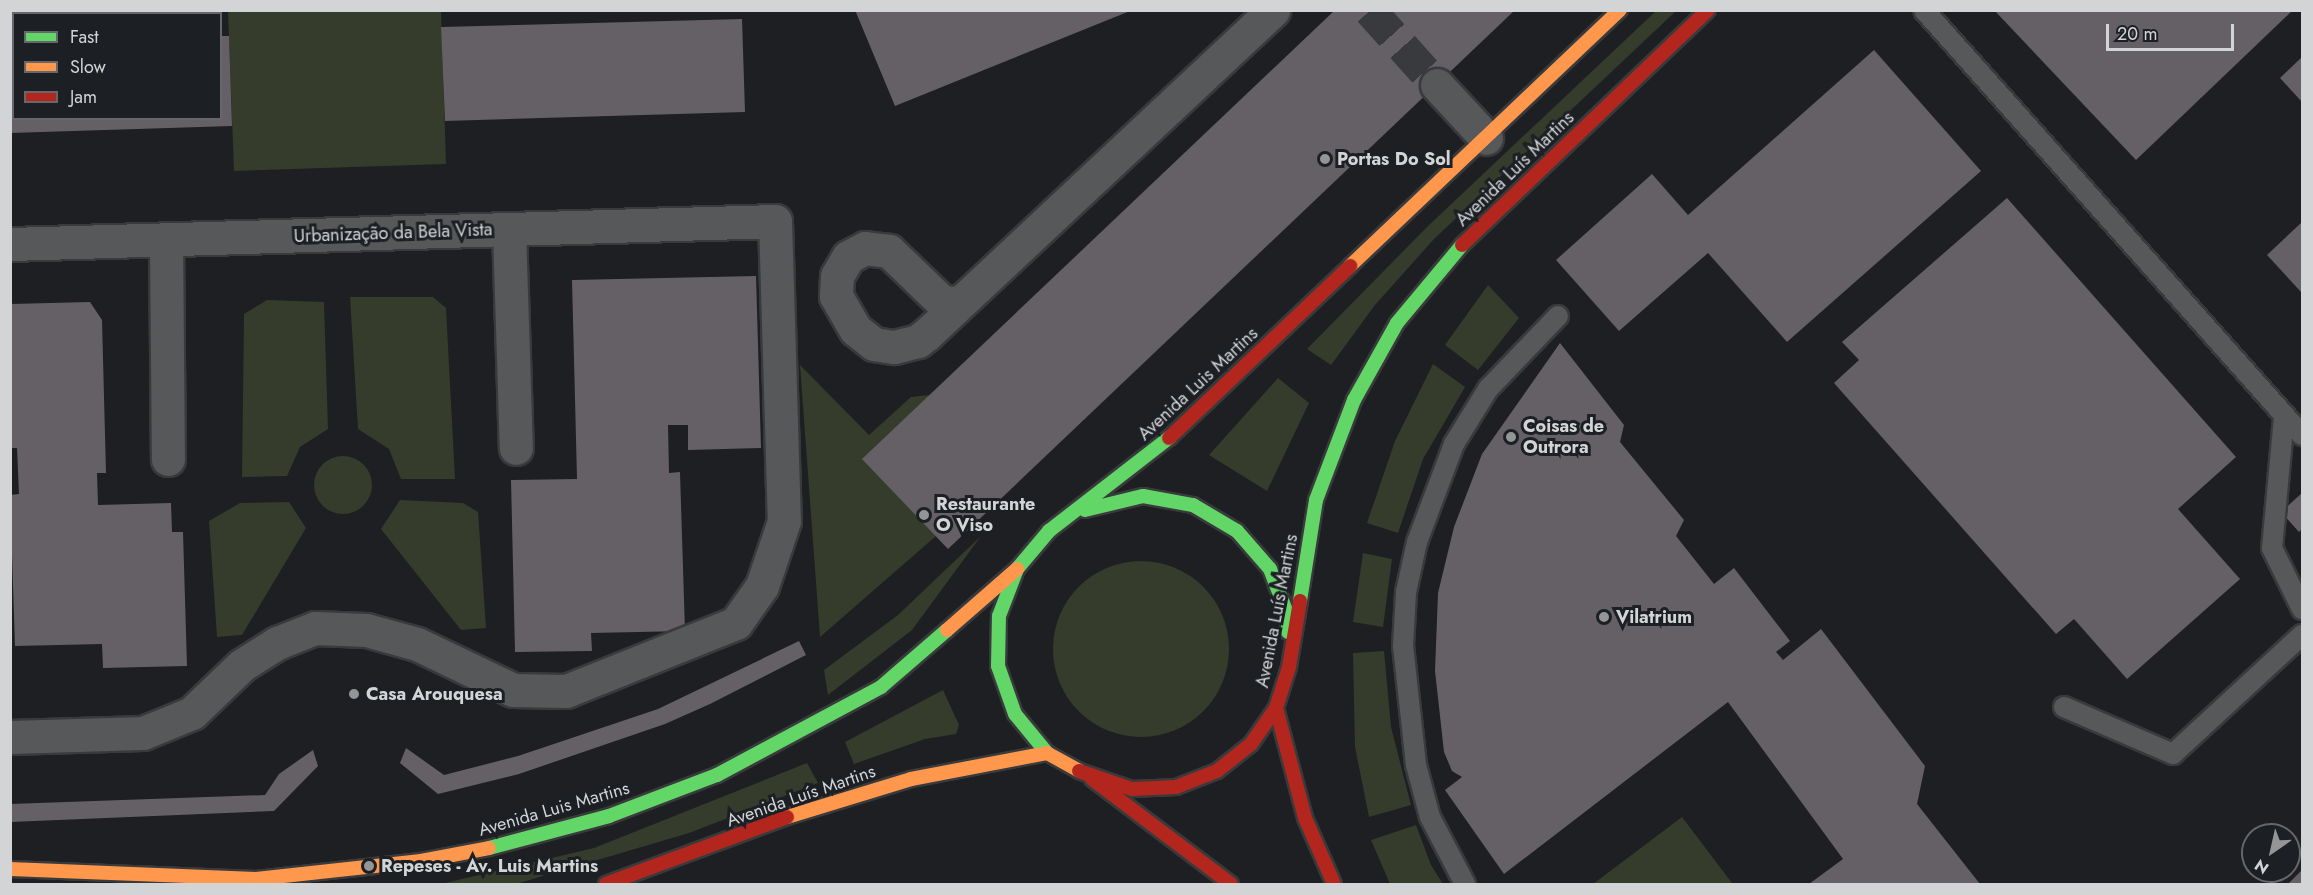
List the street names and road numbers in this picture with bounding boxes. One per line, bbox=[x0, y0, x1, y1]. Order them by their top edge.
street label: Avenida Luís Martins bbox=[1451, 107, 1579, 231]
street label: Urbanização da Bela Vista bbox=[293, 219, 493, 247]
street label: Avenida Luis Martins bbox=[1134, 323, 1262, 445]
street label: Avenida Luís Martins bbox=[1252, 532, 1302, 690]
street label: Avenida Luís Martins bbox=[724, 760, 878, 832]
street label: Avenida Luis Martins bbox=[476, 777, 632, 841]

